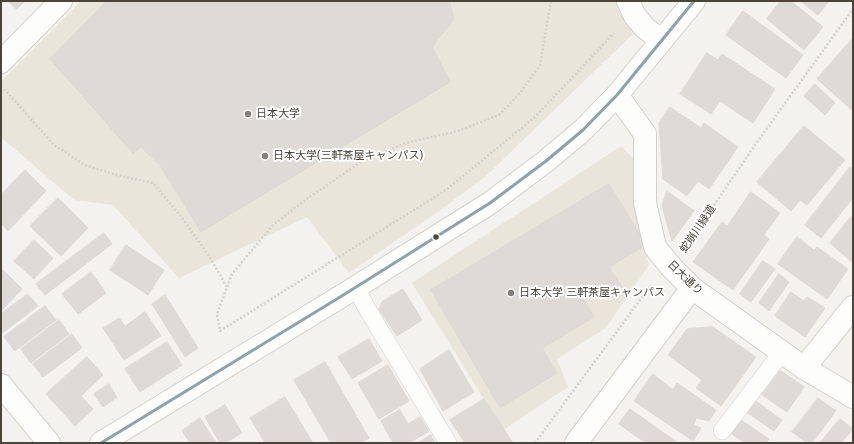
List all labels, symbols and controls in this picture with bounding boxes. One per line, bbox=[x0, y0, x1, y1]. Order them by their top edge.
place label: 日本大学 bbox=[256, 107, 300, 121]
marker: 日本大学 bbox=[243, 109, 253, 119]
place label: 日本大学(三軒茶屋キャンパス) bbox=[273, 149, 423, 163]
marker: 日本大学(三軒茶屋キャンパス) bbox=[260, 151, 270, 161]
street label: 蛇崩川緑道 bbox=[677, 203, 719, 255]
unlabelled marker bbox=[431, 232, 441, 242]
street label: 日大通り bbox=[665, 258, 705, 298]
place label: 日本大学 三軒茶屋キャンパス bbox=[519, 286, 665, 300]
marker: 日本大学 三軒茶屋キャンパス bbox=[506, 288, 516, 298]

